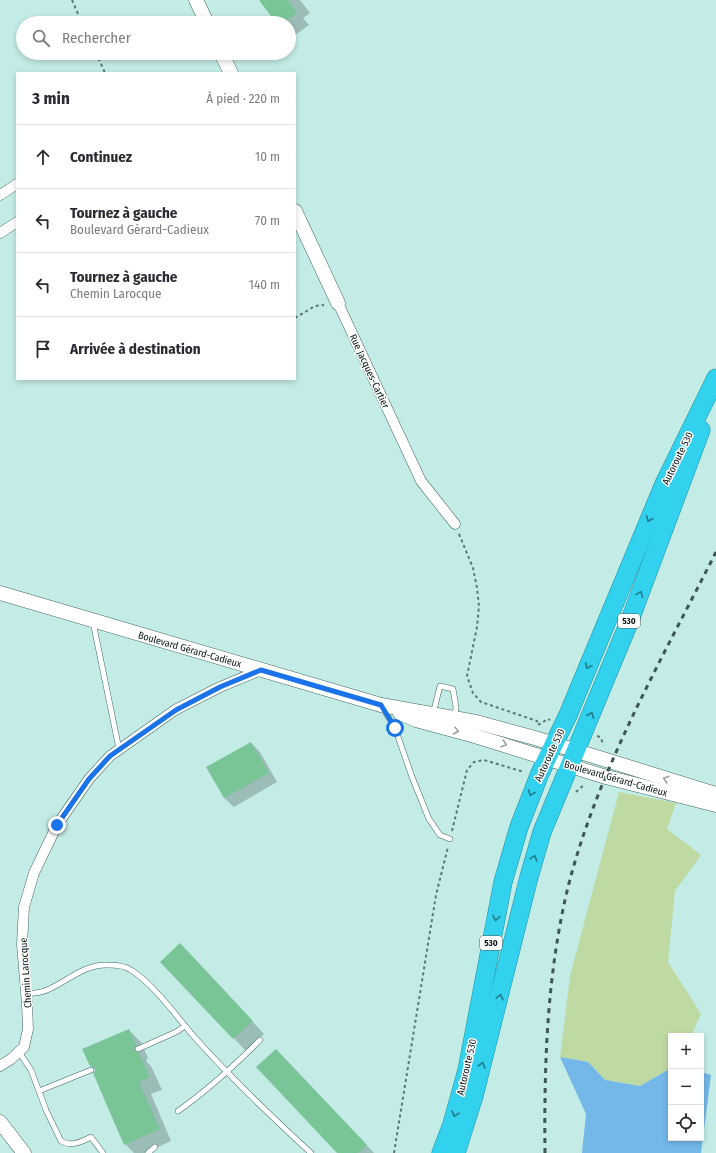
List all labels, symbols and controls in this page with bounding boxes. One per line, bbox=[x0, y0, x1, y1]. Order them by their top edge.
search box bbox=[16, 16, 296, 60]
icon: search bbox=[30, 27, 52, 49]
text: Rechercher bbox=[62, 29, 131, 47]
text: 3 min bbox=[32, 88, 70, 109]
text: À pied · 220 m bbox=[206, 91, 280, 106]
icon: ahead bbox=[32, 146, 54, 168]
text: Continuez bbox=[70, 148, 132, 166]
text: 10 m bbox=[255, 149, 280, 164]
text: Tournez à gauche bbox=[70, 204, 177, 222]
icon: left bbox=[32, 210, 54, 232]
text: 70 m bbox=[255, 213, 280, 228]
text: Boulevard Gérard-Cadieux bbox=[70, 222, 209, 237]
text: Tournez à gauche bbox=[70, 268, 177, 286]
icon: left bbox=[32, 274, 54, 296]
text: 140 m bbox=[249, 277, 280, 292]
text: Chemin Larocque bbox=[70, 286, 161, 301]
street label: Rue Jacques-Cartier bbox=[347, 332, 392, 411]
icon: arrive bbox=[32, 338, 54, 360]
text: Arrivée à destination bbox=[70, 340, 201, 358]
street label: Autoroute 530 bbox=[660, 430, 696, 487]
one-way arrow bbox=[646, 515, 654, 523]
one-way arrow bbox=[635, 591, 643, 598]
road number: 530 bbox=[618, 614, 640, 628]
street label: Boulevard Gérard-Cadieux bbox=[137, 629, 243, 671]
one-way arrow bbox=[585, 661, 593, 669]
one-way arrow bbox=[587, 711, 595, 718]
route start bbox=[386, 719, 404, 737]
one-way arrow bbox=[452, 726, 459, 735]
street label: Autoroute 530 bbox=[532, 727, 567, 784]
one-way arrow bbox=[500, 739, 507, 748]
street label: Boulevard Gérard-Cadieux bbox=[563, 758, 669, 800]
one-way arrow bbox=[663, 775, 670, 784]
one-way arrow bbox=[528, 790, 536, 797]
route end bbox=[48, 816, 66, 834]
one-way arrow bbox=[529, 855, 538, 862]
one-way arrow bbox=[492, 915, 500, 921]
road number: 530 bbox=[480, 936, 502, 950]
street label: Chemin Larocque bbox=[18, 937, 34, 1008]
one-way arrow bbox=[495, 994, 503, 1000]
map controls bbox=[668, 1033, 704, 1141]
button: + bbox=[668, 1033, 704, 1069]
street label: Autoroute 530 bbox=[455, 1038, 479, 1096]
one-way arrow bbox=[478, 1062, 486, 1068]
button: − bbox=[668, 1069, 704, 1105]
button: locate bbox=[668, 1105, 704, 1141]
one-way arrow bbox=[451, 1110, 460, 1117]

